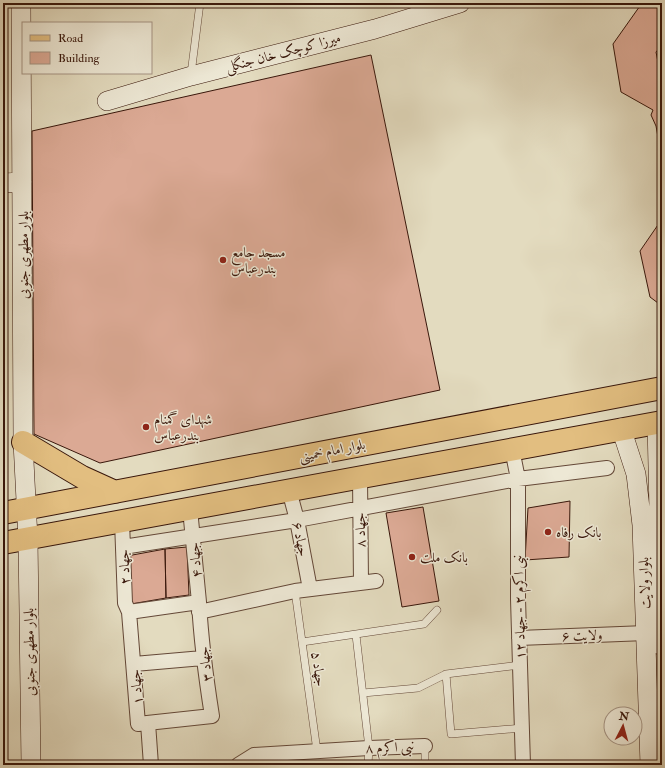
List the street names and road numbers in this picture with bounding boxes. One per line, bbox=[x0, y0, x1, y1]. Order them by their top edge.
street label: میرزا کوچک خان جنگلی bbox=[223, 28, 343, 77]
street label: بلوار مطهری جنوبی bbox=[15, 211, 33, 299]
street label: بلوار امام خمینی bbox=[298, 436, 368, 469]
street label: جهاد ۸ bbox=[352, 512, 369, 548]
street label: جهاد ۶ bbox=[289, 520, 312, 558]
street label: جهاد ۴ bbox=[185, 542, 206, 578]
street label: جهاد ۲ bbox=[115, 549, 134, 585]
street label: نبی اکرم ۲ - جهاد ۱۲ bbox=[510, 554, 533, 660]
street label: بلوار ولایت bbox=[635, 556, 654, 609]
street label: بلوار مطهری جنوبی bbox=[20, 607, 40, 696]
street label: ولایت ۶ bbox=[561, 626, 603, 645]
street label: جهاد ۳ bbox=[195, 645, 216, 682]
street label: جهاد ۵ bbox=[308, 650, 329, 688]
street label: جهاد ۱ bbox=[126, 669, 147, 705]
street label: نبی اکرم ۸ bbox=[365, 738, 415, 761]

